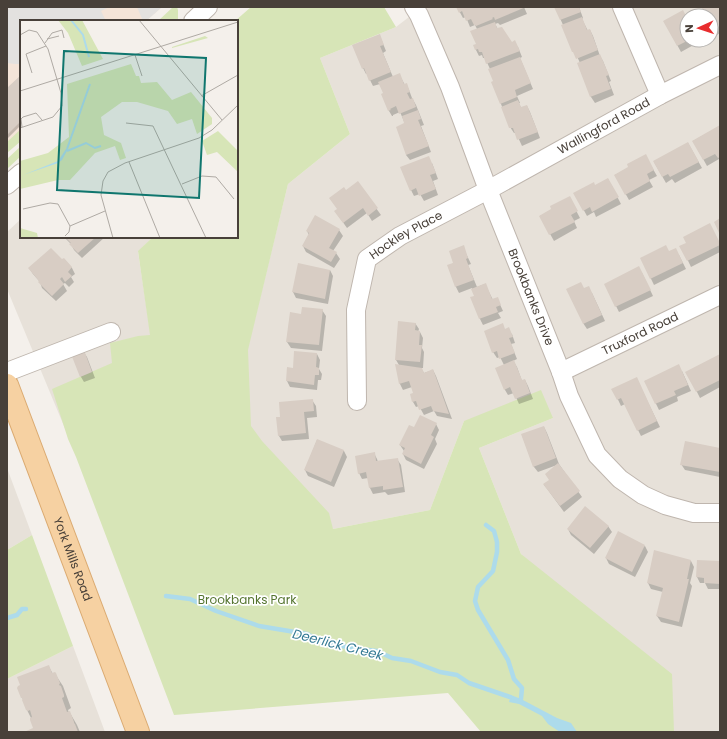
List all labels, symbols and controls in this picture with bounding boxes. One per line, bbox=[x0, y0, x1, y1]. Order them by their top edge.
north arrow bbox=[679, 8, 719, 48]
inset map bbox=[20, 20, 238, 238]
text: N bbox=[681, 24, 697, 33]
street label: Wallingford Road bbox=[554, 93, 653, 158]
street label: Hockley Place bbox=[366, 206, 445, 263]
street label: Brookbanks Drive bbox=[504, 246, 559, 348]
street label: Truxford Road bbox=[599, 307, 681, 359]
street label: York Mills Road bbox=[50, 514, 97, 603]
park label: Brookbanks Park bbox=[198, 591, 297, 608]
water label: Deerlick Creek bbox=[291, 624, 386, 665]

